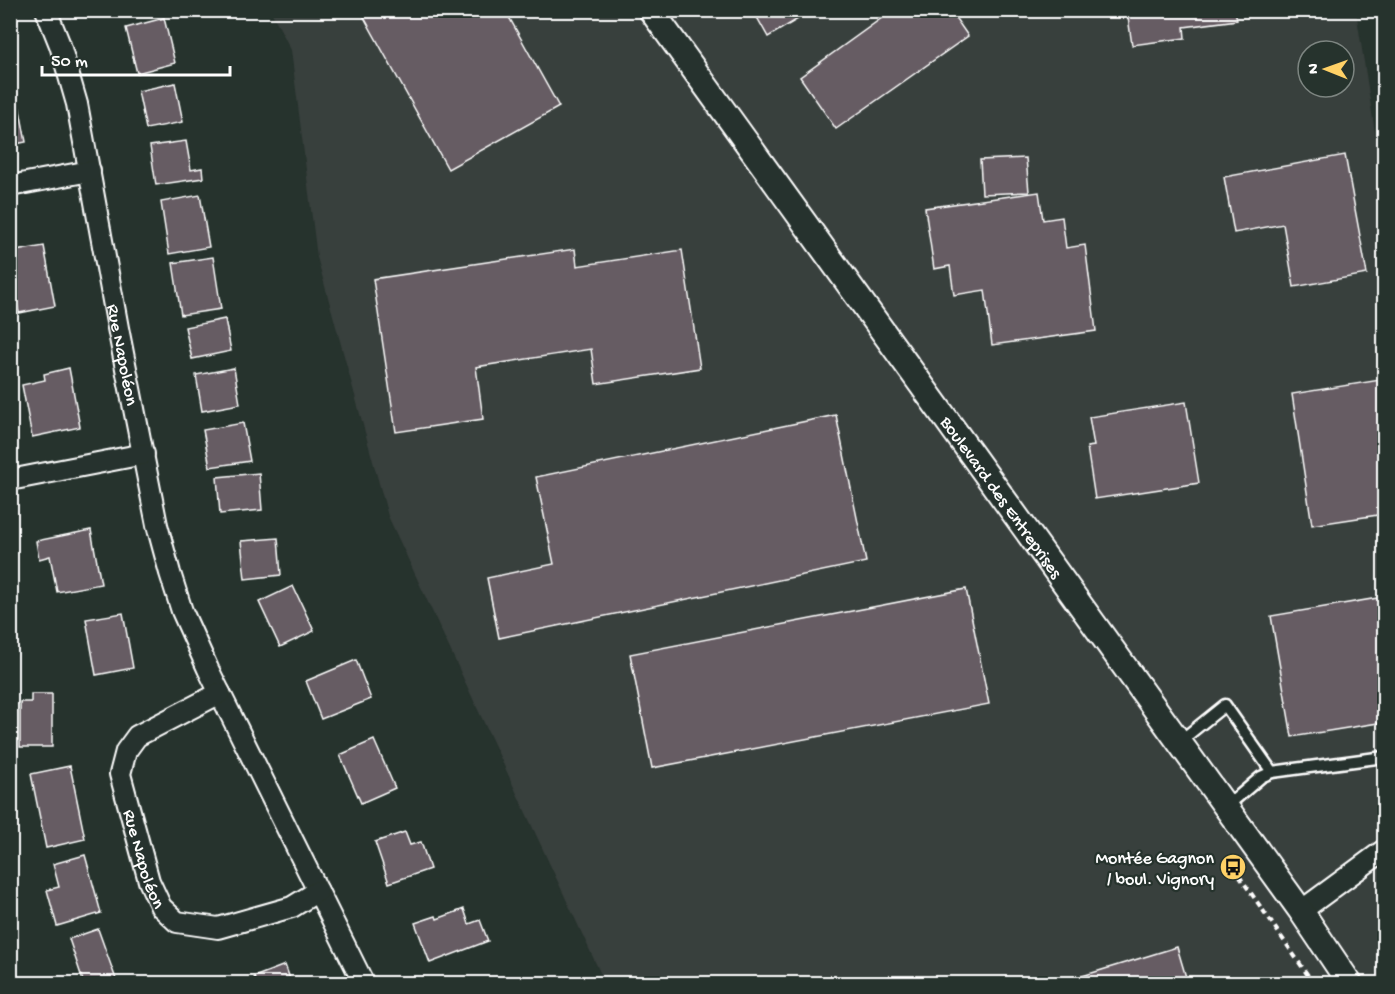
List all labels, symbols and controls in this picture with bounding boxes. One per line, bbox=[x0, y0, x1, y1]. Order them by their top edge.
scale bar bbox=[42, 39, 230, 77]
north arrow bbox=[1296, 39, 1356, 99]
text: 50 m bbox=[51, 52, 88, 73]
text: N bbox=[1305, 63, 1324, 74]
street label: Rue Napoléon bbox=[101, 303, 141, 408]
street label: Boulevard des Entreprises bbox=[934, 412, 1066, 584]
street label: Rue Napoléon bbox=[117, 807, 168, 913]
place label: Montée Gagnon / boul. Vignory bbox=[1095, 849, 1214, 891]
bus stop icon: Montée Gagnon / boul. Vignory bbox=[1218, 852, 1248, 882]

